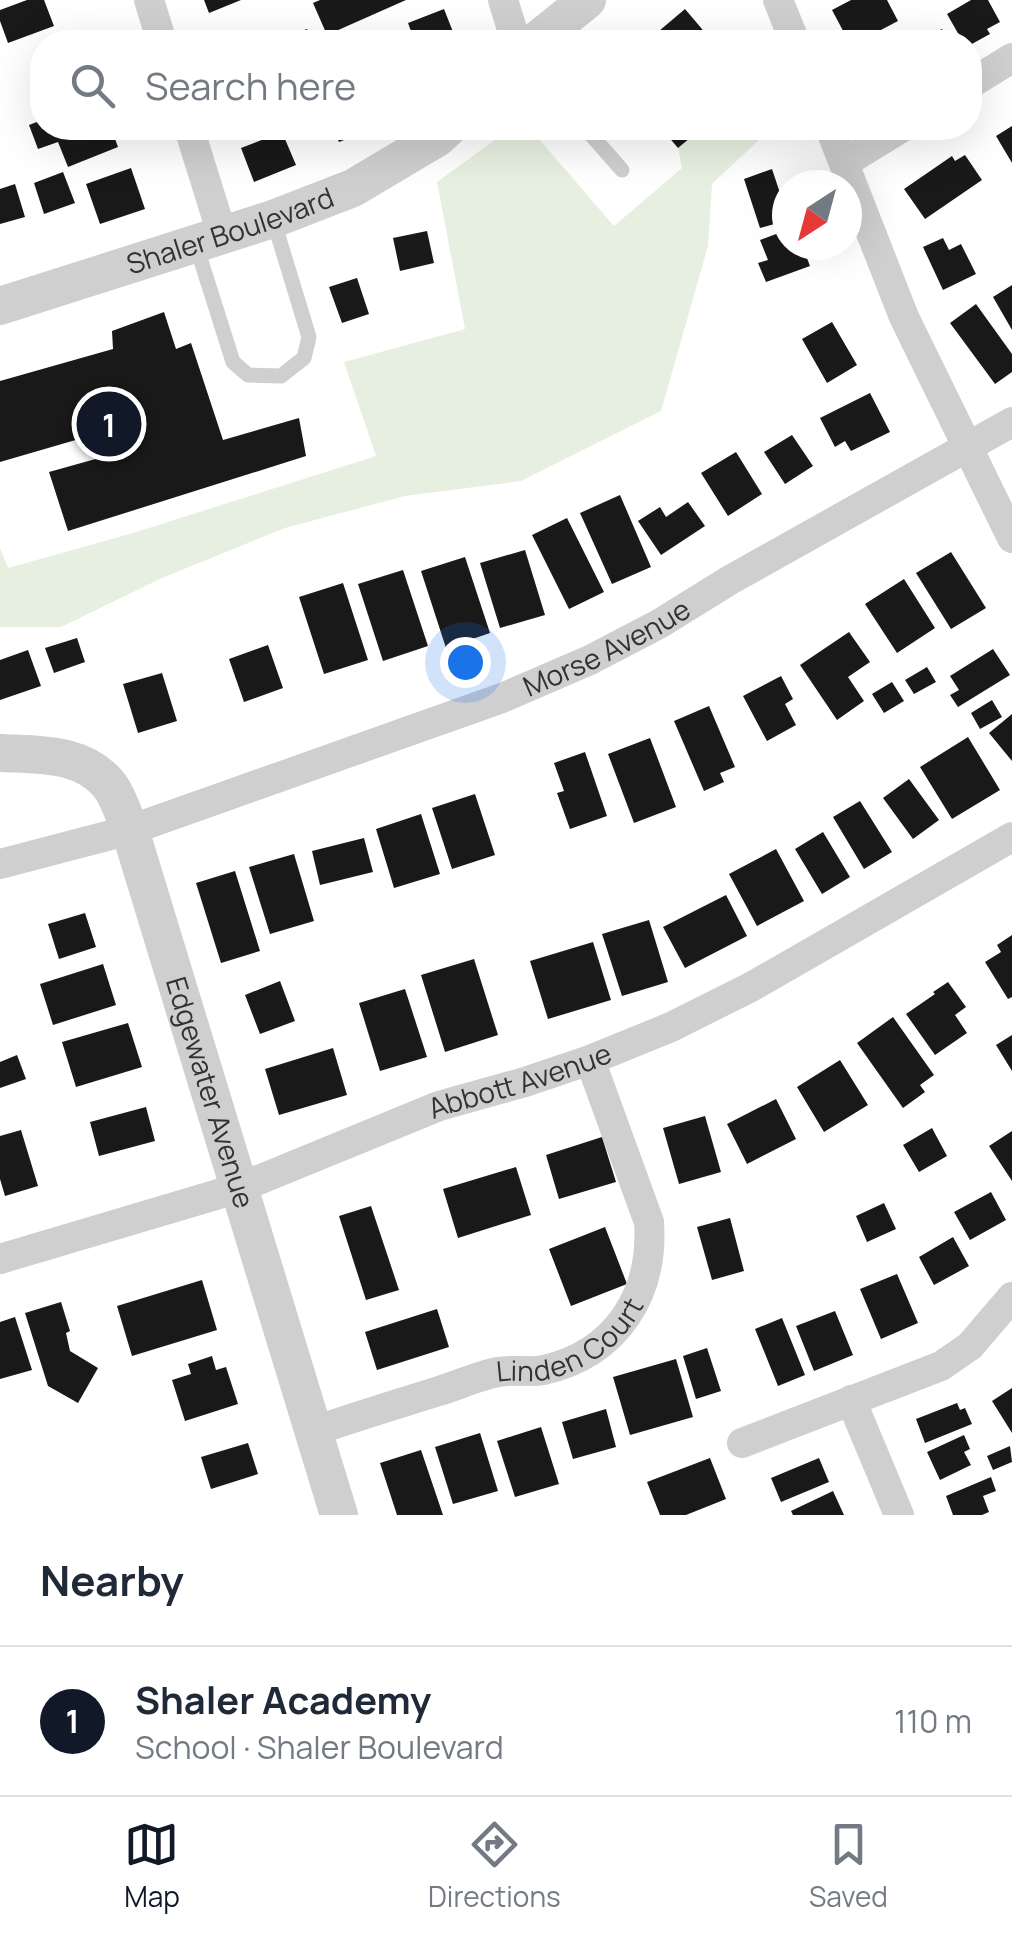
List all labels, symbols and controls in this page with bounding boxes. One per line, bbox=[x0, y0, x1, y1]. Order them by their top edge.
search box bbox=[30, 30, 982, 140]
icon: search bbox=[65, 58, 120, 113]
text: Search here bbox=[145, 59, 356, 111]
north arrow bbox=[772, 170, 862, 260]
street label: Shaler Boulevard bbox=[121, 177, 339, 282]
pin: 1 bbox=[76, 386, 142, 462]
street label: Morse Avenue bbox=[517, 589, 697, 705]
your location bbox=[440, 637, 491, 688]
street label: Edgewater Avenue bbox=[158, 972, 264, 1212]
street label: Abbott Avenue bbox=[422, 1033, 617, 1127]
street label: Linden Court bbox=[494, 1291, 651, 1390]
text: Nearby bbox=[40, 1551, 184, 1609]
text: Shaler Academy bbox=[135, 1673, 431, 1725]
text: 1 bbox=[65, 1699, 80, 1743]
text: 110 m bbox=[894, 1699, 972, 1743]
text: School · Shaler Boulevard bbox=[135, 1725, 504, 1769]
tab: Map bbox=[124, 1817, 180, 1915]
tab: Directions bbox=[428, 1817, 561, 1915]
tab: Saved bbox=[809, 1817, 888, 1915]

